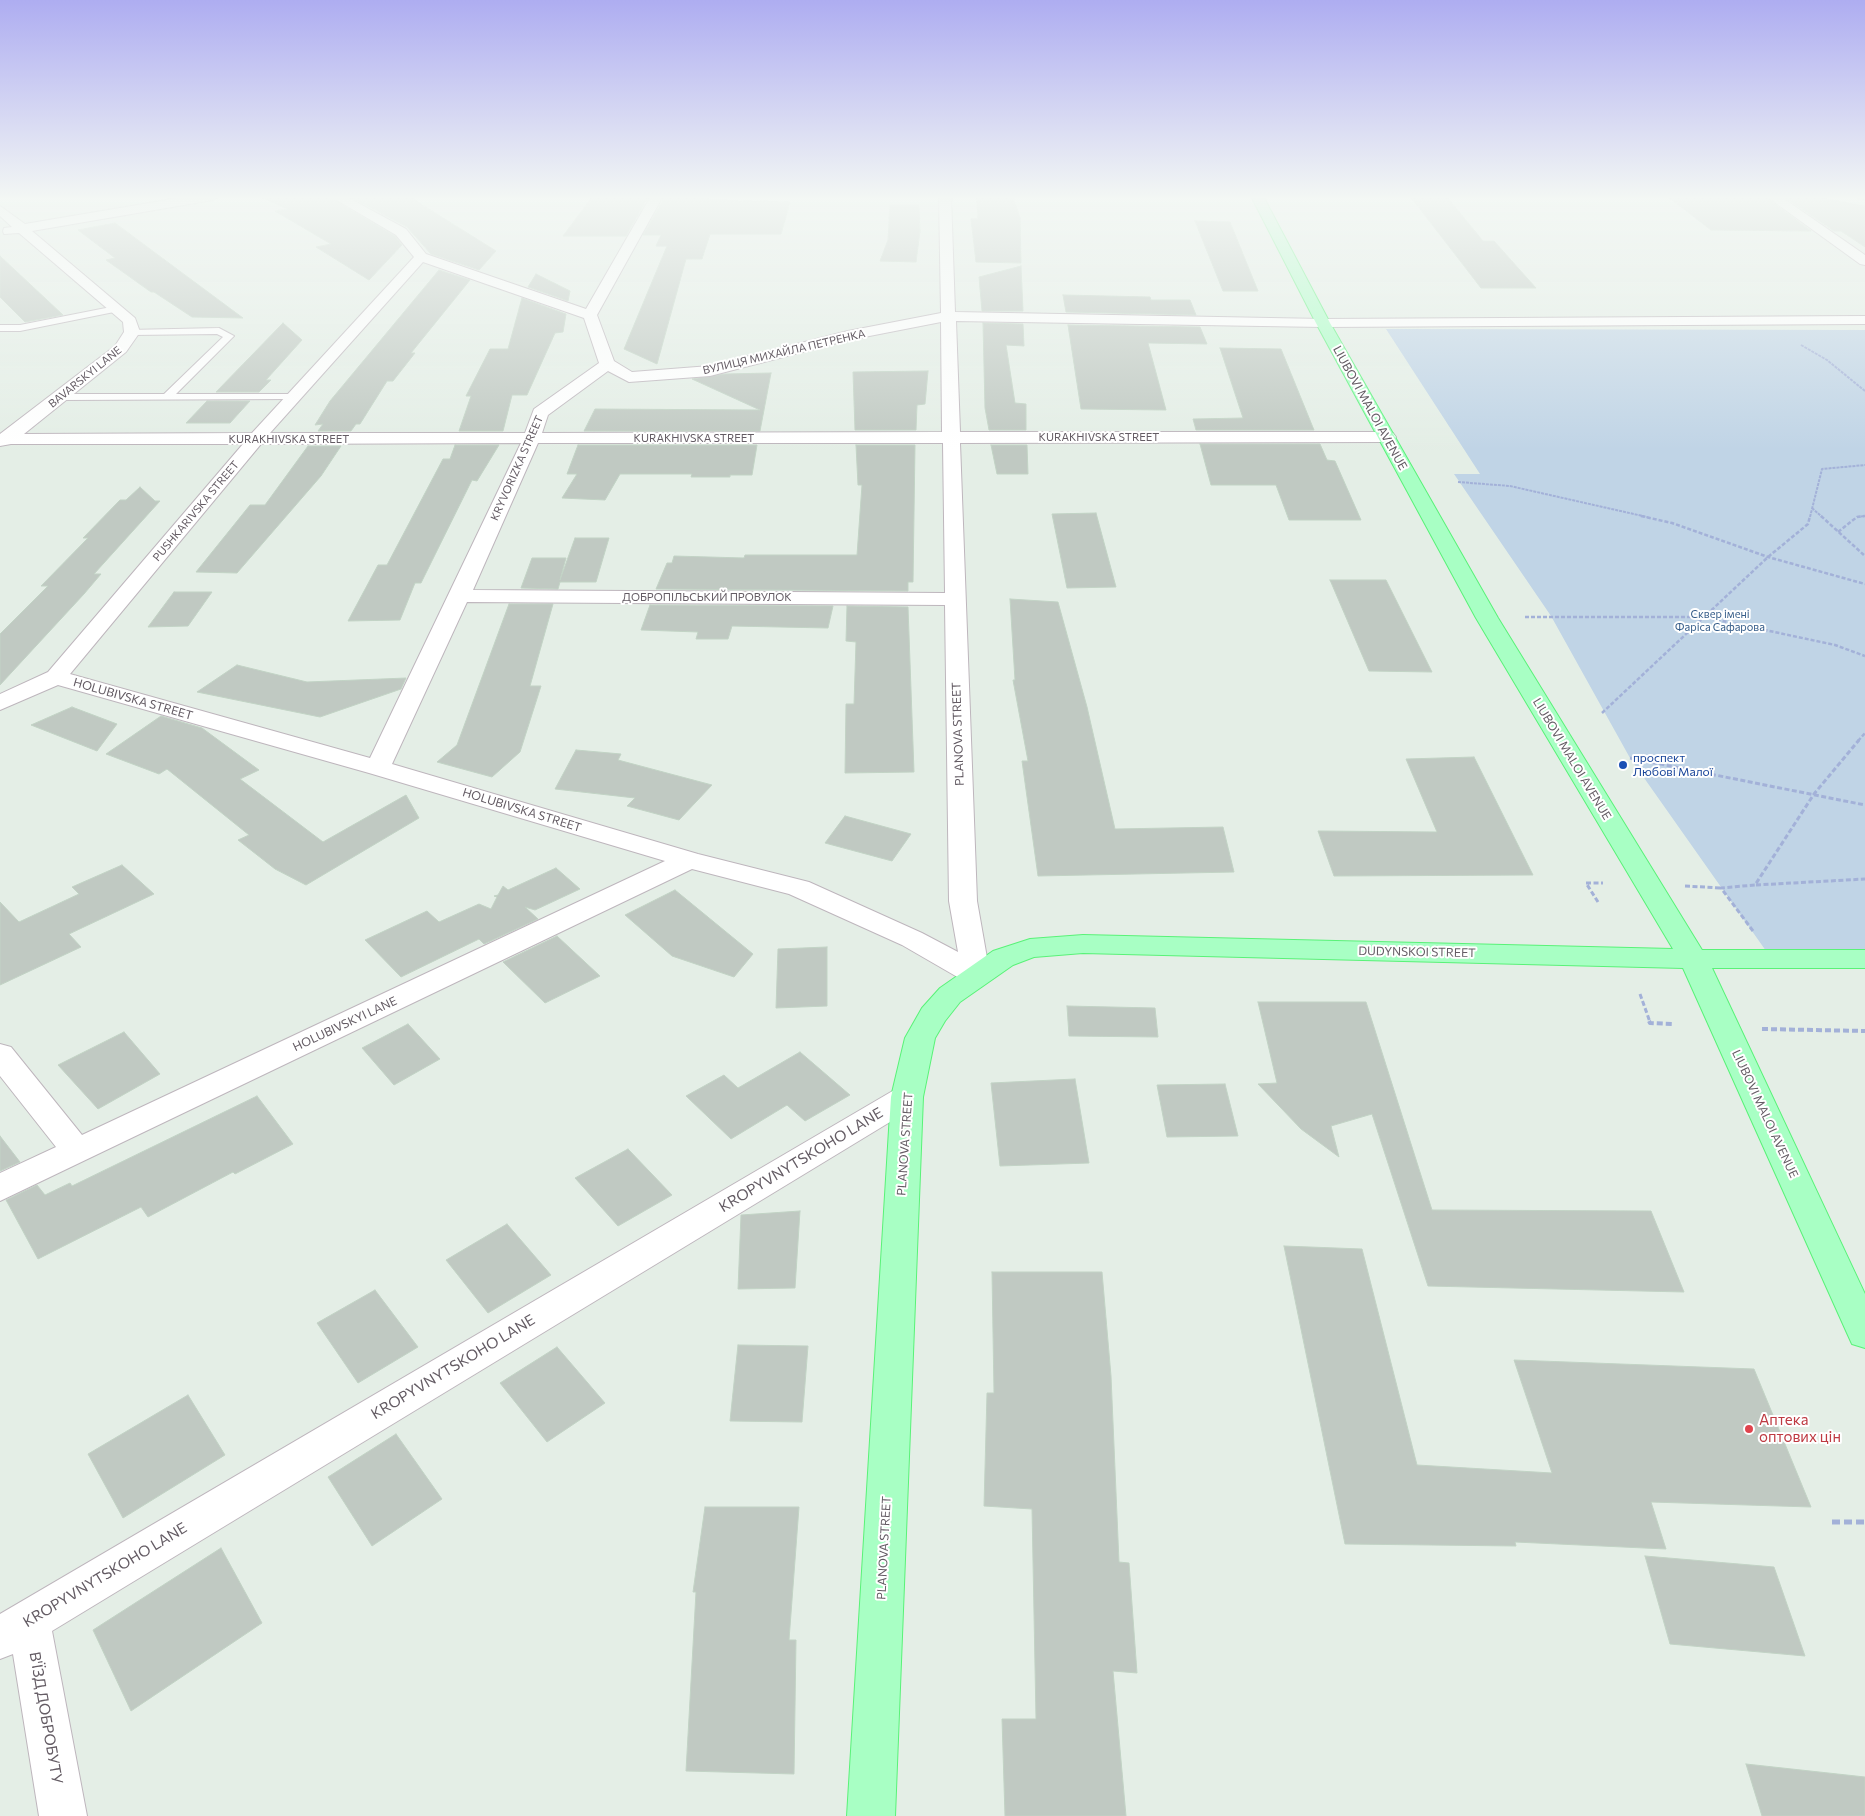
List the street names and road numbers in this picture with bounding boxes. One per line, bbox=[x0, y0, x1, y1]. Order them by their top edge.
street label: ВУЛИЦЯ МИХАЙЛА ПЕТРЕНКА bbox=[701, 327, 867, 377]
street label: BAVARSKYI LANE bbox=[46, 343, 124, 411]
street label: LIUBOVI MALOI AVENUE bbox=[1330, 343, 1410, 473]
street label: KRYVORIZKA STREET bbox=[488, 413, 546, 523]
street label: KURAKHIVSKA STREET bbox=[1039, 430, 1159, 444]
street label: KURAKHIVSKA STREET bbox=[634, 431, 754, 445]
street label: KURAKHIVSKA STREET bbox=[229, 432, 349, 446]
street label: PUSHKARIVSKA STREET bbox=[150, 458, 242, 564]
street label: ДОБРОПІЛЬСЬКИЙ ПРОВУЛОК bbox=[622, 590, 792, 604]
street label: HOLUBIVSKA STREET bbox=[72, 675, 194, 723]
street label: PLANOVA STREET bbox=[949, 682, 967, 786]
street label: LIUBOVI MALOI AVENUE bbox=[1530, 695, 1614, 823]
street label: HOLUBIVSKA STREET bbox=[461, 785, 583, 835]
street label: DUDYNSKOI STREET bbox=[1358, 944, 1476, 960]
street label: HOLUBIVSKYI LANE bbox=[291, 994, 399, 1054]
street label: LIUBOVI MALOI AVENUE bbox=[1729, 1048, 1801, 1180]
street label: PLANOVA STREET bbox=[894, 1092, 916, 1196]
street label: KROPYVNYTSKOHO LANE bbox=[716, 1104, 886, 1216]
street label: KROPYVNYTSKOHO LANE bbox=[368, 1311, 538, 1423]
street label: PLANOVA STREET bbox=[874, 1496, 894, 1600]
street label: KROPYVNYTSKOHO LANE bbox=[20, 1519, 190, 1631]
street label: В'ЇЗД ДОБРОБУТУ bbox=[25, 1650, 67, 1786]

